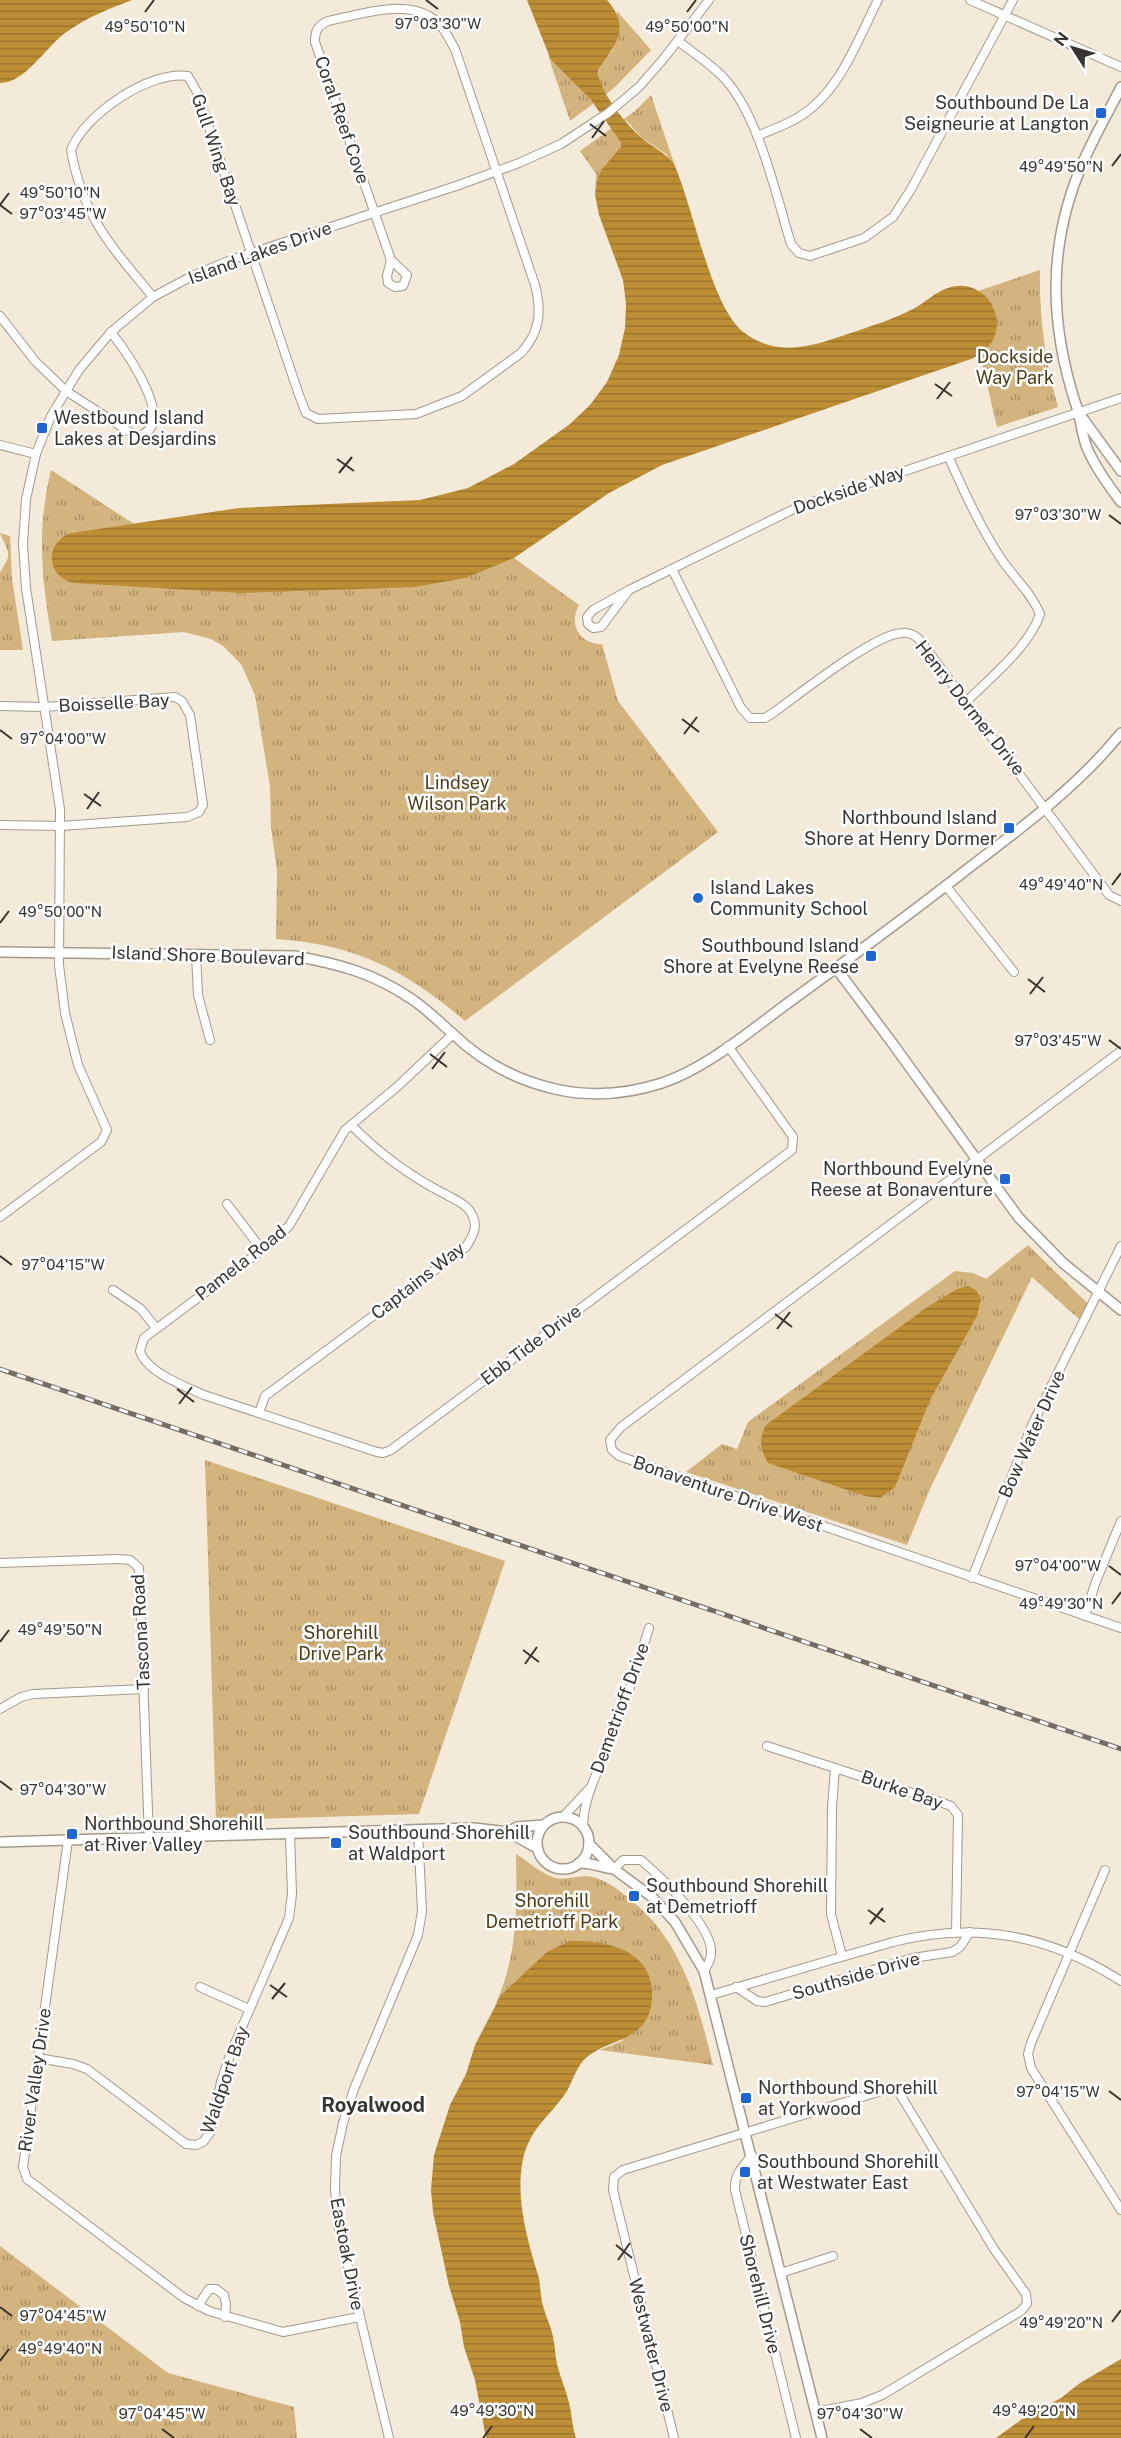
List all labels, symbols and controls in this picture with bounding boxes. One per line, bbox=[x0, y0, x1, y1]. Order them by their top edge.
text: 97°03'30"W bbox=[395, 15, 481, 32]
text: 49°50'10"N bbox=[104, 18, 186, 35]
text: 49°50'00"N bbox=[645, 18, 729, 35]
north arrow bbox=[1043, 18, 1103, 78]
text: N bbox=[1050, 29, 1073, 50]
street label: Coral Reef Cove bbox=[311, 53, 374, 187]
street label: Gull Wing Bay bbox=[187, 91, 246, 209]
place label: Southbound De La Seigneurie at Langton bbox=[904, 92, 1089, 134]
marker: Southbound De La Seigneurie at Langton bbox=[1094, 106, 1108, 120]
text: 49°49'50"N bbox=[1019, 158, 1103, 175]
text: 49°50'10"N bbox=[19, 184, 101, 201]
text: 97°03'45"W bbox=[20, 205, 106, 222]
street label: Island Lakes Drive bbox=[185, 217, 335, 288]
park label: Dockside Way Park bbox=[976, 346, 1054, 388]
place label: Westbound Island Lakes at Desjardins bbox=[54, 407, 216, 449]
marker: Westbound Island Lakes at Desjardins bbox=[35, 421, 49, 435]
street label: Dockside Way bbox=[790, 461, 908, 518]
text: 97°03'30"W bbox=[1015, 506, 1101, 523]
street label: Henry Dormer Drive bbox=[911, 636, 1030, 779]
street label: Boisselle Bay bbox=[58, 689, 170, 716]
text: 97°04'00"W bbox=[20, 730, 106, 747]
park label: Lindsey Wilson Park bbox=[407, 772, 507, 814]
place label: Northbound Island Shore at Henry Dormer bbox=[804, 807, 997, 849]
marker: Northbound Island Shore at Henry Dormer bbox=[1002, 821, 1016, 835]
text: 49°49'40"N bbox=[1019, 876, 1103, 893]
place label: Island Lakes Community School bbox=[710, 877, 868, 919]
marker: Island Lakes Community School bbox=[691, 891, 705, 905]
text: 49°50'00"N bbox=[18, 903, 102, 920]
place label: Southbound Island Shore at Evelyne Reese bbox=[663, 935, 859, 977]
street label: Island Shore Boulevard bbox=[111, 942, 305, 969]
marker: Southbound Island Shore at Evelyne Reese bbox=[864, 949, 878, 963]
text: 97°03'45"W bbox=[1015, 1032, 1101, 1049]
place label: Northbound Evelyne Reese at Bonaventure bbox=[810, 1158, 993, 1200]
marker: Northbound Evelyne Reese at Bonaventure bbox=[998, 1172, 1012, 1186]
street label: Pamela Road bbox=[191, 1221, 290, 1305]
street label: Captains Way bbox=[367, 1237, 469, 1324]
text: 97°04'15"W bbox=[21, 1256, 105, 1273]
street label: Ebb Tide Drive bbox=[476, 1300, 585, 1389]
street label: Bow Water Drive bbox=[994, 1367, 1069, 1501]
street label: Bonaventure Drive West bbox=[630, 1451, 826, 1536]
text: 97°04'00"W bbox=[1015, 1557, 1101, 1574]
street label: Tascona Road bbox=[127, 1574, 154, 1690]
text: 49°49'30"N bbox=[1019, 1595, 1103, 1612]
text: 49°49'50"N bbox=[18, 1621, 102, 1638]
park label: Shorehill Drive Park bbox=[298, 1622, 384, 1664]
street label: Demetrioff Drive bbox=[586, 1640, 653, 1776]
street label: Burke Bay bbox=[858, 1766, 946, 1813]
text: 97°04'30"W bbox=[20, 1781, 106, 1798]
place label: Northbound Shorehill at River Valley bbox=[84, 1813, 264, 1855]
place label: Southbound Shorehill at Waldport bbox=[348, 1822, 530, 1864]
marker: Northbound Shorehill at River Valley bbox=[65, 1827, 79, 1841]
marker: Southbound Shorehill at Waldport bbox=[329, 1836, 343, 1850]
place label: Southbound Shorehill at Demetrioff bbox=[646, 1875, 828, 1917]
marker: Southbound Shorehill at Demetrioff bbox=[627, 1889, 641, 1903]
park label: Shorehill Demetrioff Park bbox=[486, 1890, 618, 1932]
street label: Southside Drive bbox=[790, 1947, 922, 2004]
street label: River Valley Drive bbox=[14, 2007, 55, 2153]
street label: Waldport Bay bbox=[196, 2023, 253, 2136]
place label: Northbound Shorehill at Yorkwood bbox=[758, 2077, 938, 2119]
text: 97°04'15"W bbox=[1016, 2083, 1100, 2100]
marker: Northbound Shorehill at Yorkwood bbox=[739, 2091, 753, 2105]
district label: Royalwood bbox=[321, 2093, 425, 2117]
place label: Southbound Shorehill at Westwater East bbox=[757, 2151, 939, 2193]
marker: Southbound Shorehill at Westwater East bbox=[738, 2165, 752, 2179]
street label: Eastoak Drive bbox=[326, 2196, 369, 2312]
street label: Shorehill Drive bbox=[735, 2232, 786, 2356]
street label: Westwater Drive bbox=[625, 2276, 678, 2414]
text: 97°04'45"W bbox=[20, 2307, 106, 2324]
text: 49°49'20"N bbox=[1019, 2314, 1103, 2331]
text: 49°49'40"N bbox=[18, 2340, 102, 2357]
text: 49°49'30"N bbox=[450, 2402, 534, 2419]
text: 49°49'20"N bbox=[992, 2402, 1076, 2419]
text: 97°04'45"W bbox=[119, 2405, 205, 2422]
text: 97°04'30"W bbox=[817, 2405, 903, 2422]

